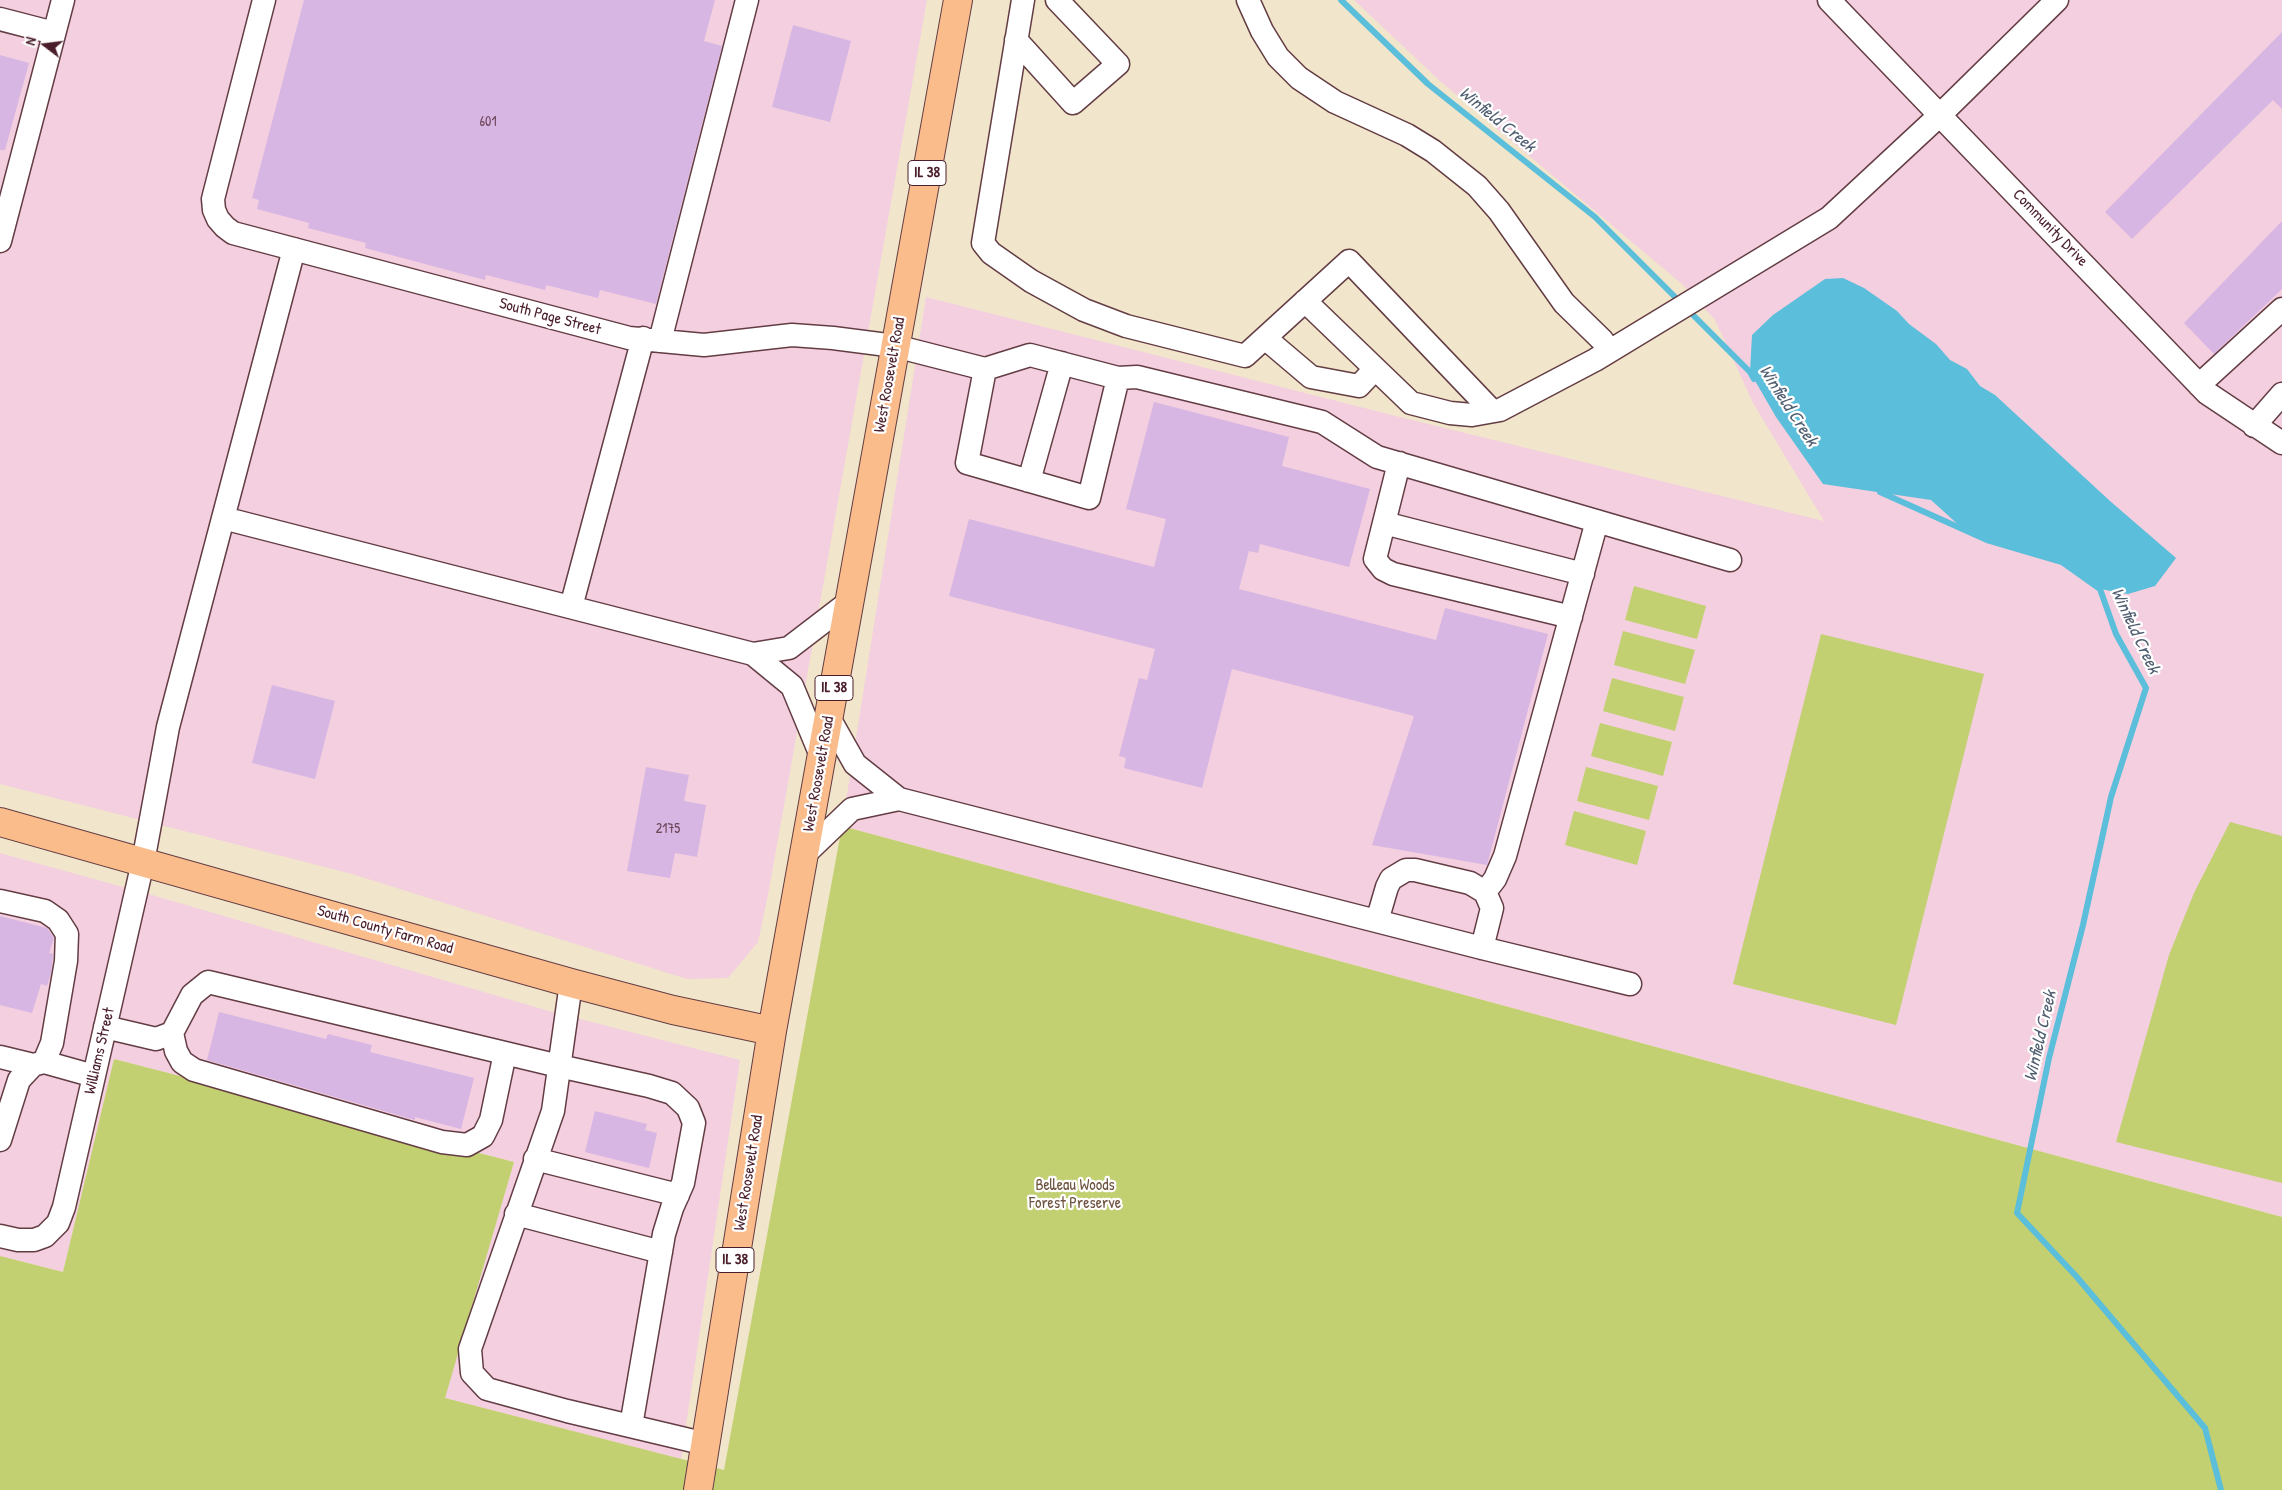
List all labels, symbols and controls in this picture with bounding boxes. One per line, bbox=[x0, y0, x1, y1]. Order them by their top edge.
north arrow bbox=[20, 20, 70, 70]
text: N bbox=[20, 35, 40, 47]
water label: Winfield Creek bbox=[1454, 83, 1540, 157]
house number: 601 bbox=[480, 114, 496, 130]
road number: IL 38 bbox=[908, 160, 946, 186]
street label: Community Drive bbox=[2008, 185, 2092, 271]
street label: South Page Street bbox=[497, 294, 603, 340]
street label: West Roosevelt Road bbox=[870, 316, 910, 434]
water label: Winfield Creek bbox=[1754, 361, 1822, 451]
water label: Winfield Creek bbox=[2106, 585, 2164, 677]
road number: IL 38 bbox=[815, 676, 853, 700]
street label: West Roosevelt Road bbox=[799, 715, 839, 833]
house number: 2175 bbox=[656, 821, 680, 837]
street label: South County Farm Road bbox=[315, 901, 455, 959]
water label: Winfield Creek bbox=[2020, 989, 2062, 1083]
street label: Williams Street bbox=[81, 1006, 119, 1096]
street label: West Roosevelt Road bbox=[730, 1114, 768, 1232]
park label: Belleau Woods Forest Preserve bbox=[1029, 1176, 1121, 1214]
road number: IL 38 bbox=[716, 1248, 754, 1272]

